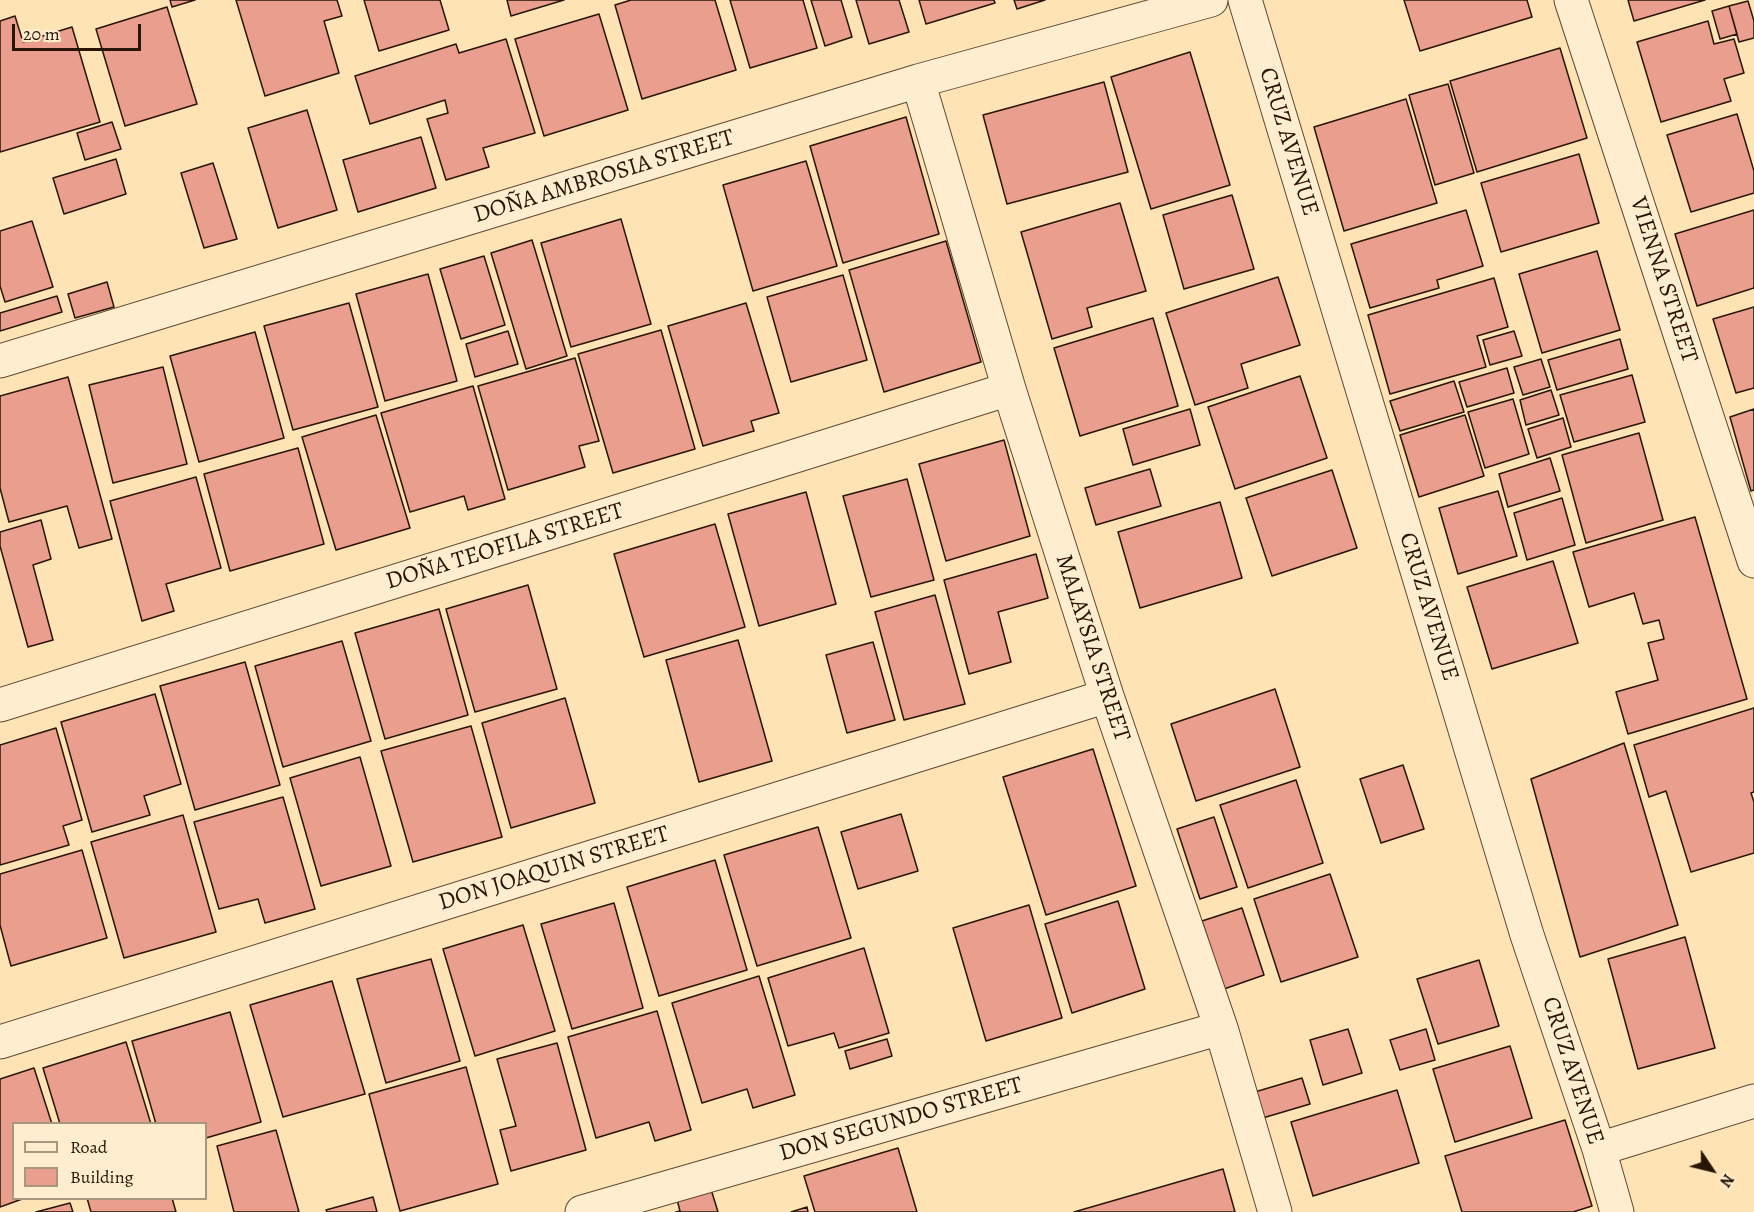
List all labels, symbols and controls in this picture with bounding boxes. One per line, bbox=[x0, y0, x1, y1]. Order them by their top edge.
scale bar bbox=[15, 12, 144, 50]
text: 20 m bbox=[23, 22, 60, 46]
street label: CRUZ AVENUE bbox=[1252, 64, 1324, 220]
street label: DOÑA AMBROSIA STREET bbox=[470, 124, 738, 230]
street label: VIENNA STREET bbox=[1623, 194, 1703, 366]
street label: DOÑA TEOFILA STREET bbox=[383, 497, 627, 597]
street label: CRUZ AVENUE bbox=[1392, 529, 1464, 685]
street label: MALAYSIA STREET bbox=[1048, 551, 1136, 745]
street label: DON JOAQUIN STREET bbox=[435, 820, 673, 918]
street label: CRUZ AVENUE bbox=[1535, 994, 1609, 1148]
street label: DON SEGUNDO STREET bbox=[776, 1071, 1026, 1169]
legend bbox=[12, 1122, 207, 1200]
text: Road bbox=[70, 1135, 107, 1159]
north arrow bbox=[1682, 1140, 1742, 1200]
text: Building bbox=[70, 1165, 134, 1189]
text: N bbox=[1714, 1169, 1739, 1191]

